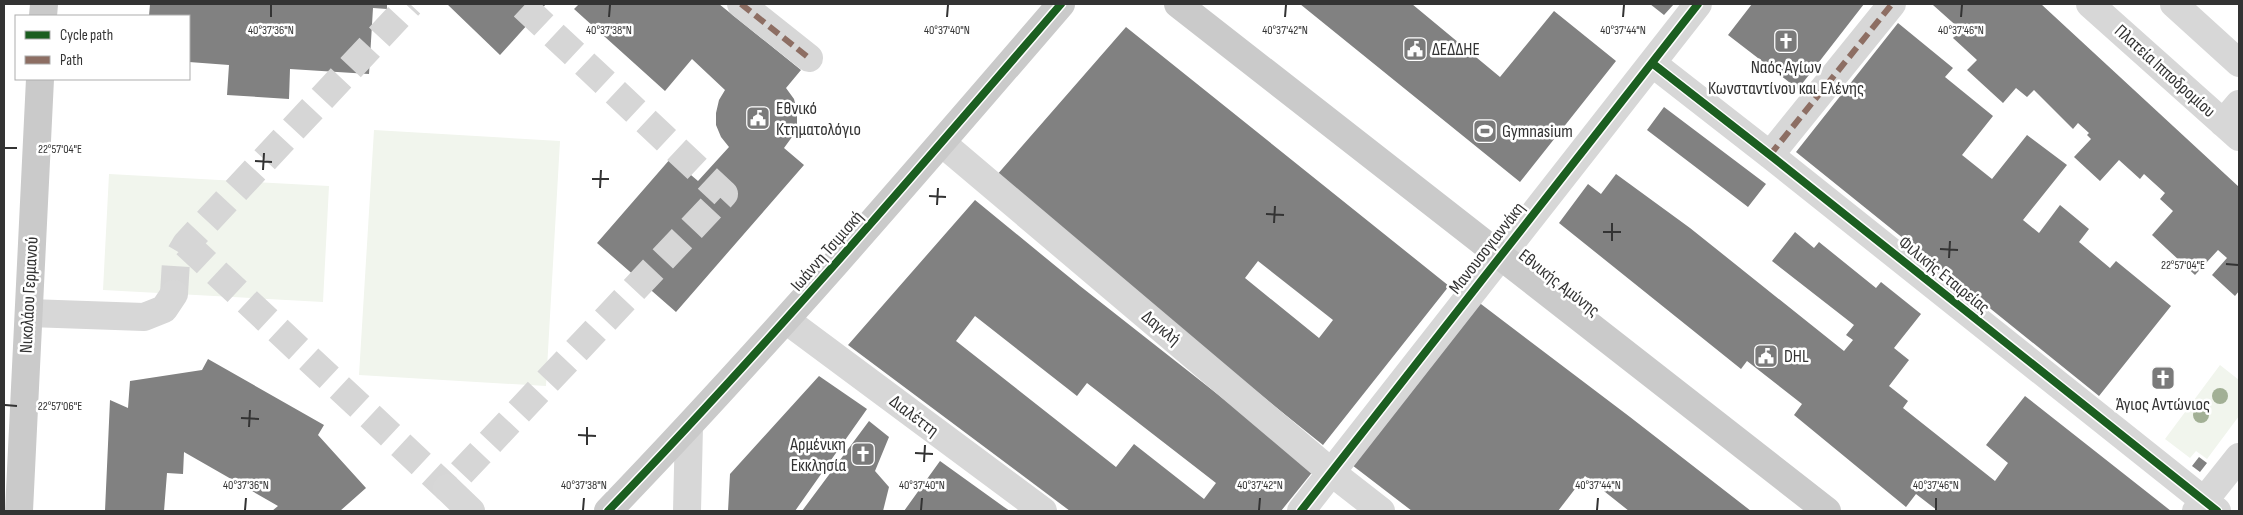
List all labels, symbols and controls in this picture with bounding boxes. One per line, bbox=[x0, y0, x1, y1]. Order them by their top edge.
legend bbox=[15, 15, 190, 80]
street label: Πλατεία Ιπποδρομίου bbox=[2110, 20, 2220, 122]
text: 40°37'36"N bbox=[248, 23, 294, 38]
text: 40°37'38"N bbox=[586, 23, 632, 38]
text: 40°37'40"N bbox=[924, 23, 970, 38]
text: 40°37'42"N bbox=[1262, 23, 1308, 38]
text: 40°37'44"N bbox=[1600, 23, 1646, 38]
text: 40°37'46"N bbox=[1938, 23, 1984, 38]
text: Cycle path bbox=[60, 26, 113, 45]
church icon: Ναός Αγίων Κωνσταντίνου και Ελένης bbox=[1773, 28, 1799, 54]
public building icon: ΔΕΔΔΗΕ bbox=[1402, 36, 1428, 62]
place label: ΔΕΔΔΗΕ bbox=[1432, 39, 1480, 60]
text: Path bbox=[60, 51, 83, 70]
place label: Ναός Αγίων Κωνσταντίνου και Ελένης bbox=[1708, 57, 1864, 99]
place label: Εθνικό Κτηματολόγιο bbox=[776, 98, 861, 140]
public building icon: Εθνικό Κτηματολόγιο bbox=[745, 105, 771, 131]
sports icon: Gymnasium bbox=[1472, 118, 1498, 144]
place label: Gymnasium bbox=[1502, 121, 1573, 142]
text: 22°57'04"E bbox=[38, 142, 82, 157]
street label: Μανουσογιαννάκη bbox=[1445, 198, 1529, 298]
street label: Ιωάννη Τσιμισκή bbox=[786, 206, 868, 296]
street label: Φιλικής Εταιρείας bbox=[1894, 232, 1994, 318]
street label: Νικολάου Γερμανού bbox=[15, 236, 43, 354]
street label: Εθνικής Αμύνης bbox=[1514, 245, 1604, 321]
text: 22°57'04"E bbox=[2161, 258, 2205, 273]
street label: Δαγκλή bbox=[1137, 306, 1185, 350]
public building icon: DHL bbox=[1753, 343, 1779, 369]
place label: DHL bbox=[1784, 346, 1809, 367]
church icon: Άγιος Αντώνιος bbox=[2150, 365, 2176, 391]
street label: Διαλέττη bbox=[885, 391, 943, 441]
place label: Άγιος Αντώνιος bbox=[2116, 394, 2210, 415]
text: 22°57'06"E bbox=[38, 399, 82, 414]
place label: Αρμένικη Εκκλησία bbox=[789, 434, 846, 476]
church icon: Αρμένικη Εκκλησία bbox=[850, 441, 876, 467]
text: 40°37'36"N bbox=[223, 478, 269, 493]
text: 40°37'38"N bbox=[561, 478, 607, 493]
text: 40°37'40"N bbox=[899, 478, 945, 493]
text: 40°37'42"N bbox=[1237, 478, 1283, 493]
text: 40°37'44"N bbox=[1575, 478, 1621, 493]
text: 40°37'46"N bbox=[1913, 478, 1959, 493]

